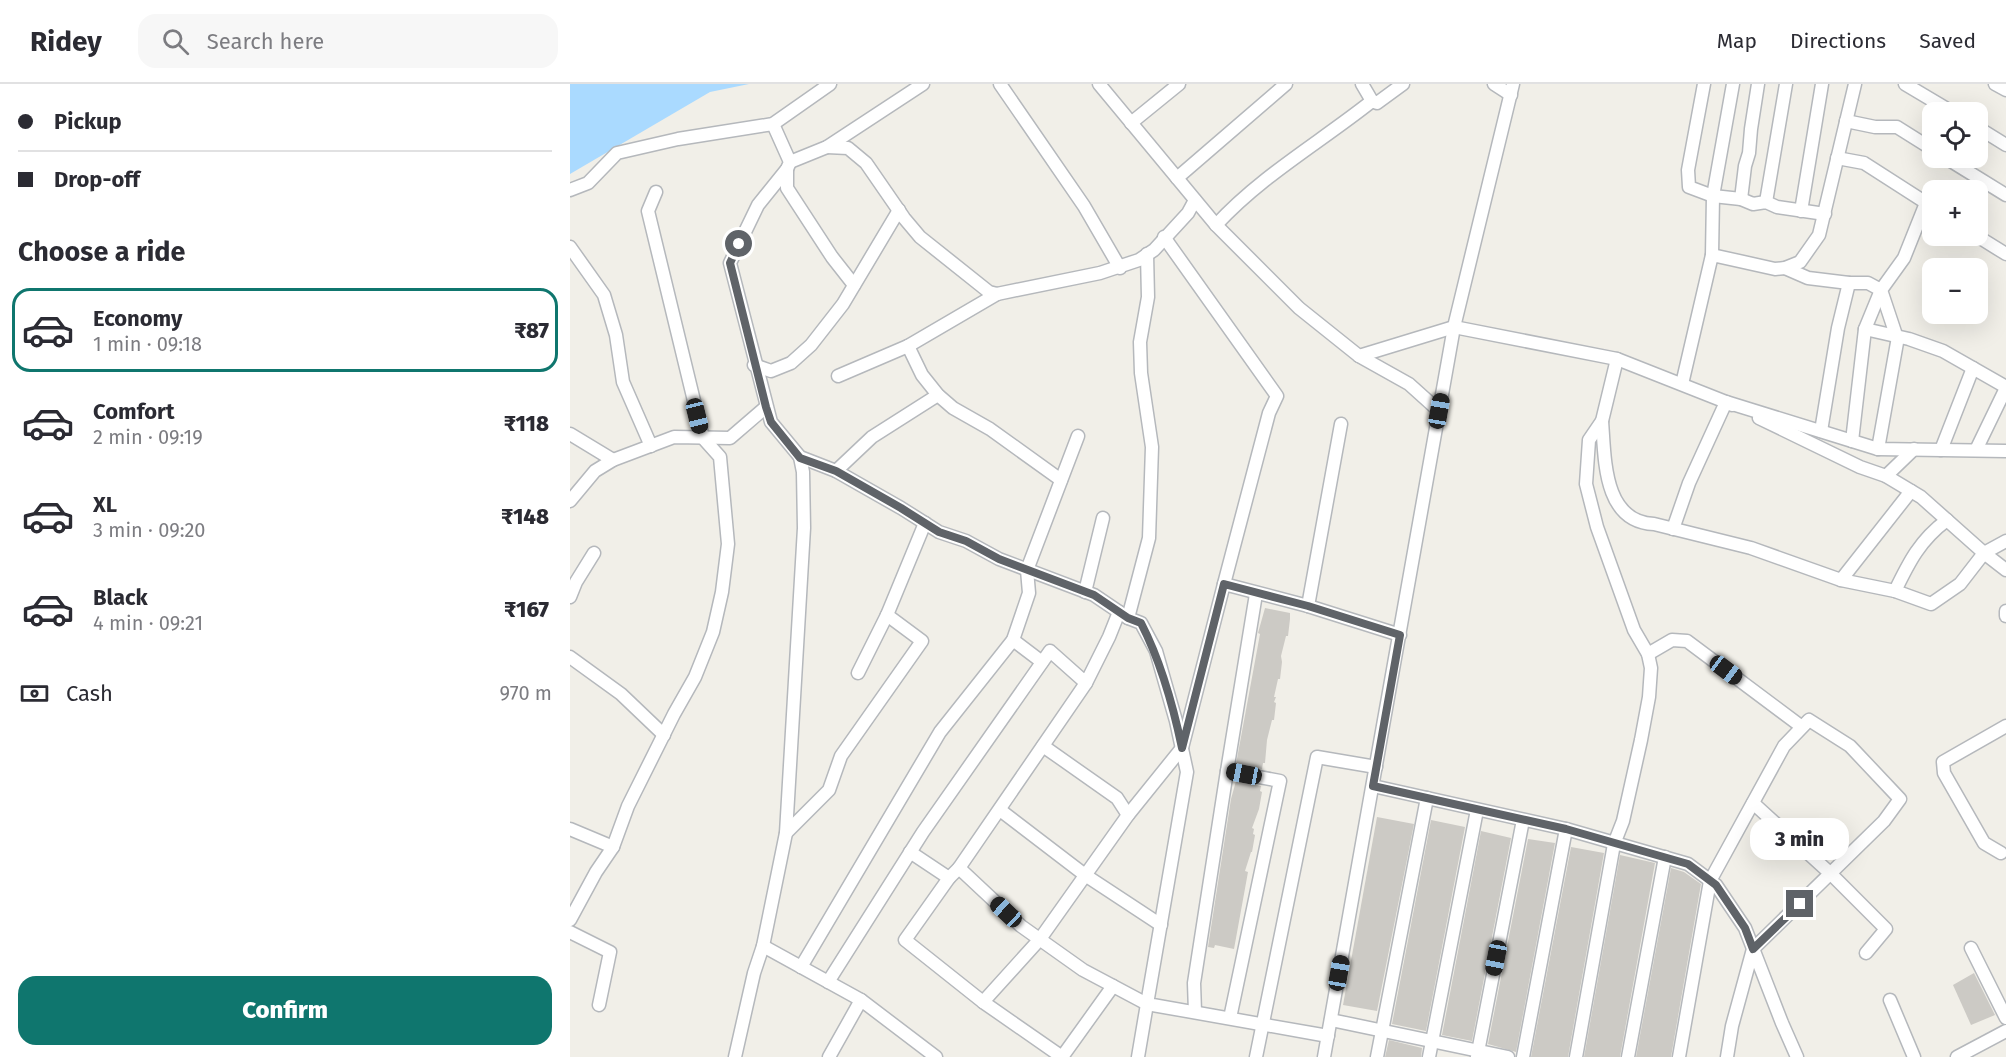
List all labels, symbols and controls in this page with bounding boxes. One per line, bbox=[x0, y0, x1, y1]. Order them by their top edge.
search box bbox=[138, 14, 558, 68]
text: Ridey bbox=[30, 25, 102, 58]
icon: search bbox=[159, 25, 192, 58]
text: Search here bbox=[207, 28, 324, 55]
text: Map bbox=[1717, 28, 1757, 54]
text: Directions bbox=[1790, 28, 1886, 54]
text: Saved bbox=[1919, 28, 1976, 54]
map controls bbox=[1922, 102, 1988, 324]
button: locate bbox=[1922, 102, 1988, 168]
text: Pickup bbox=[54, 108, 122, 135]
text: Drop-off bbox=[54, 166, 140, 193]
button: + bbox=[1922, 180, 1988, 246]
route start bbox=[725, 230, 752, 257]
text: Choose a ride bbox=[18, 236, 185, 268]
button: − bbox=[1922, 258, 1988, 324]
icon: car bbox=[21, 303, 75, 357]
text: Economy bbox=[93, 305, 182, 332]
text: ₹87 bbox=[514, 317, 549, 344]
text: 1 min · 09:18 bbox=[93, 332, 202, 356]
car bbox=[1427, 392, 1451, 430]
icon: car bbox=[21, 396, 75, 450]
car bbox=[684, 396, 710, 436]
text: Comfort bbox=[93, 398, 174, 425]
text: ₹118 bbox=[504, 410, 549, 437]
text: 2 min · 09:19 bbox=[93, 425, 203, 449]
icon: car bbox=[21, 489, 75, 543]
text: XL bbox=[93, 491, 117, 518]
text: ₹148 bbox=[501, 503, 549, 530]
text: 3 min · 09:20 bbox=[93, 518, 206, 542]
icon: car bbox=[21, 582, 75, 636]
text: Black bbox=[93, 584, 148, 611]
text: ₹167 bbox=[504, 596, 549, 623]
text: 4 min · 09:21 bbox=[93, 611, 203, 635]
car bbox=[1706, 652, 1746, 688]
icon: cash bbox=[18, 677, 51, 710]
text: Cash bbox=[66, 680, 113, 707]
text: 970 m bbox=[500, 681, 552, 705]
car bbox=[1225, 762, 1263, 786]
callout: 3 min bbox=[1750, 817, 1850, 859]
text: 3 min bbox=[1775, 827, 1824, 851]
route end bbox=[1786, 890, 1813, 917]
car bbox=[987, 893, 1025, 931]
car bbox=[1484, 939, 1508, 977]
car bbox=[1327, 954, 1351, 992]
button: Confirm bbox=[18, 976, 552, 1045]

